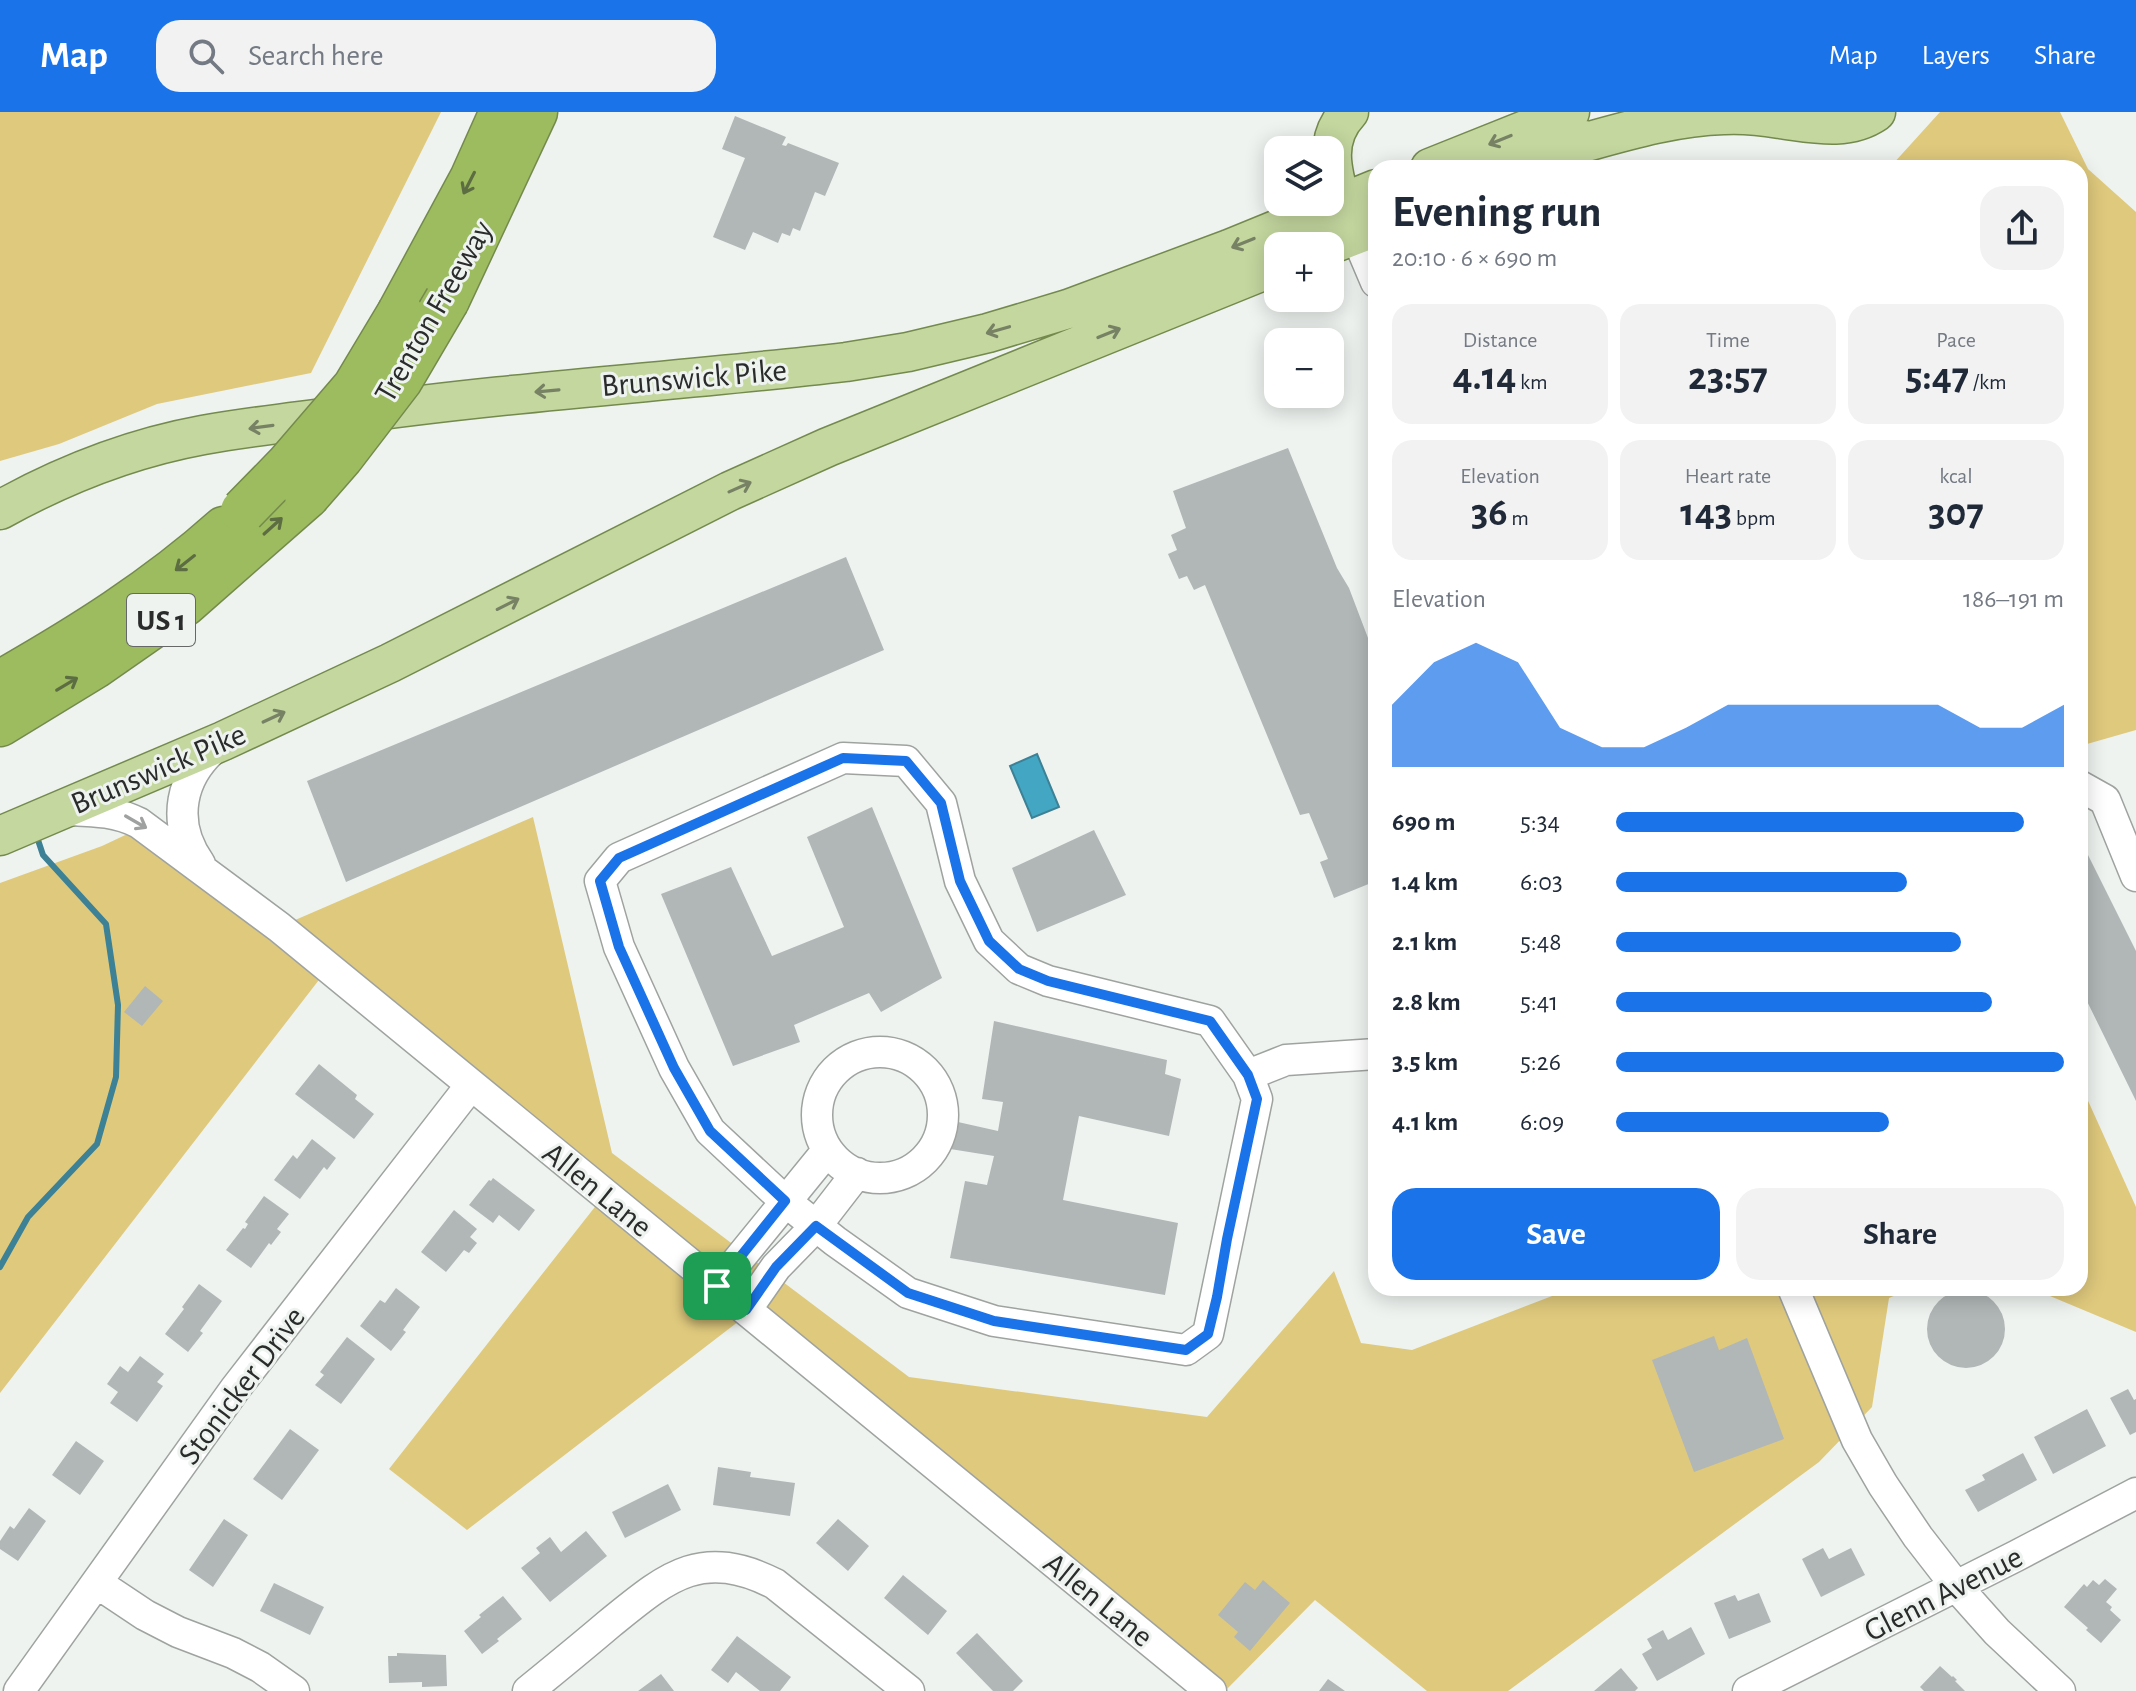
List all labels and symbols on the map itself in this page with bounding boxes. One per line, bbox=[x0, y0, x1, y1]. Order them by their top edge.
one-way arrow bbox=[1488, 134, 1513, 148]
one-way arrow bbox=[461, 170, 477, 194]
street label: Trenton Freeway bbox=[369, 215, 499, 408]
one-way arrow bbox=[1231, 237, 1256, 251]
one-way arrow bbox=[986, 323, 1012, 338]
one-way arrow bbox=[1096, 325, 1121, 339]
street label: Brunswick Pike bbox=[600, 354, 788, 402]
one-way arrow bbox=[534, 384, 561, 399]
one-way arrow bbox=[249, 420, 274, 435]
one-way arrow bbox=[727, 478, 752, 493]
one-way arrow bbox=[262, 517, 282, 535]
one-way arrow bbox=[175, 554, 196, 571]
road number: US 1 bbox=[127, 594, 195, 646]
one-way arrow bbox=[496, 595, 519, 611]
one-way arrow bbox=[55, 675, 77, 692]
one-way arrow bbox=[262, 709, 286, 724]
street label: Brunswick Pike bbox=[66, 718, 250, 820]
one-way arrow bbox=[124, 815, 147, 831]
street label: Allen Lane bbox=[537, 1136, 658, 1243]
pin bbox=[683, 1252, 751, 1320]
street label: Stonicker Drive bbox=[172, 1301, 311, 1470]
street label: Glenn Avenue bbox=[1859, 1540, 2028, 1647]
street label: Allen Lane bbox=[1038, 1546, 1159, 1653]

